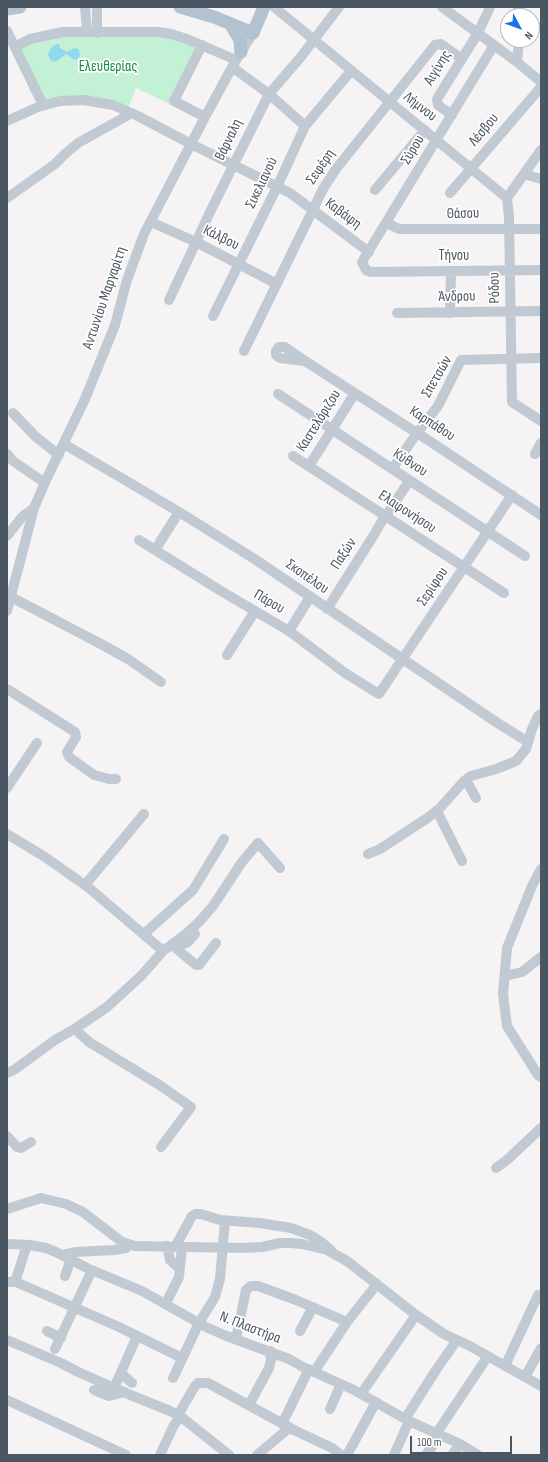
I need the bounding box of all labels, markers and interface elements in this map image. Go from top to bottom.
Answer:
north arrow [500,8,540,48]
text: N [522,29,536,42]
street label: Αιγίνης [420,47,456,89]
park label: Ελευθερίας [79,58,137,76]
street label: Λήμνου [400,88,440,126]
street label: Λέσβου [465,110,503,150]
street label: Βάρναλη [211,116,247,164]
street label: Σύρου [397,132,429,168]
street label: Σεφέρη [303,146,339,188]
street label: Σικελιανού [242,155,282,211]
street label: Καβάφη [321,195,365,233]
street label: Θάσου [446,205,480,223]
street label: Κάλβου [200,222,242,254]
street label: Αντωνίου Μαργαρίτη [79,244,131,352]
street label: Τήνου [439,247,469,265]
street label: Ρόδου [486,272,504,304]
street label: Άνδρου [438,288,476,306]
street label: Σπετσών [418,353,456,401]
street label: Καστελόριζου [293,387,345,455]
street label: Καρπάθου [406,403,458,445]
street label: Κύθνου [389,445,431,481]
street label: Ελαφονήσου [375,487,439,537]
street label: Παξών [327,535,361,573]
street label: Σκοπέλου [282,556,332,598]
street label: Σερίφου [414,564,452,610]
street label: Πάρου [250,586,288,618]
street label: Ν. Πλαστήρα [217,1308,283,1348]
scale bar [412,1428,514,1454]
text: 100 m [417,1435,442,1450]

